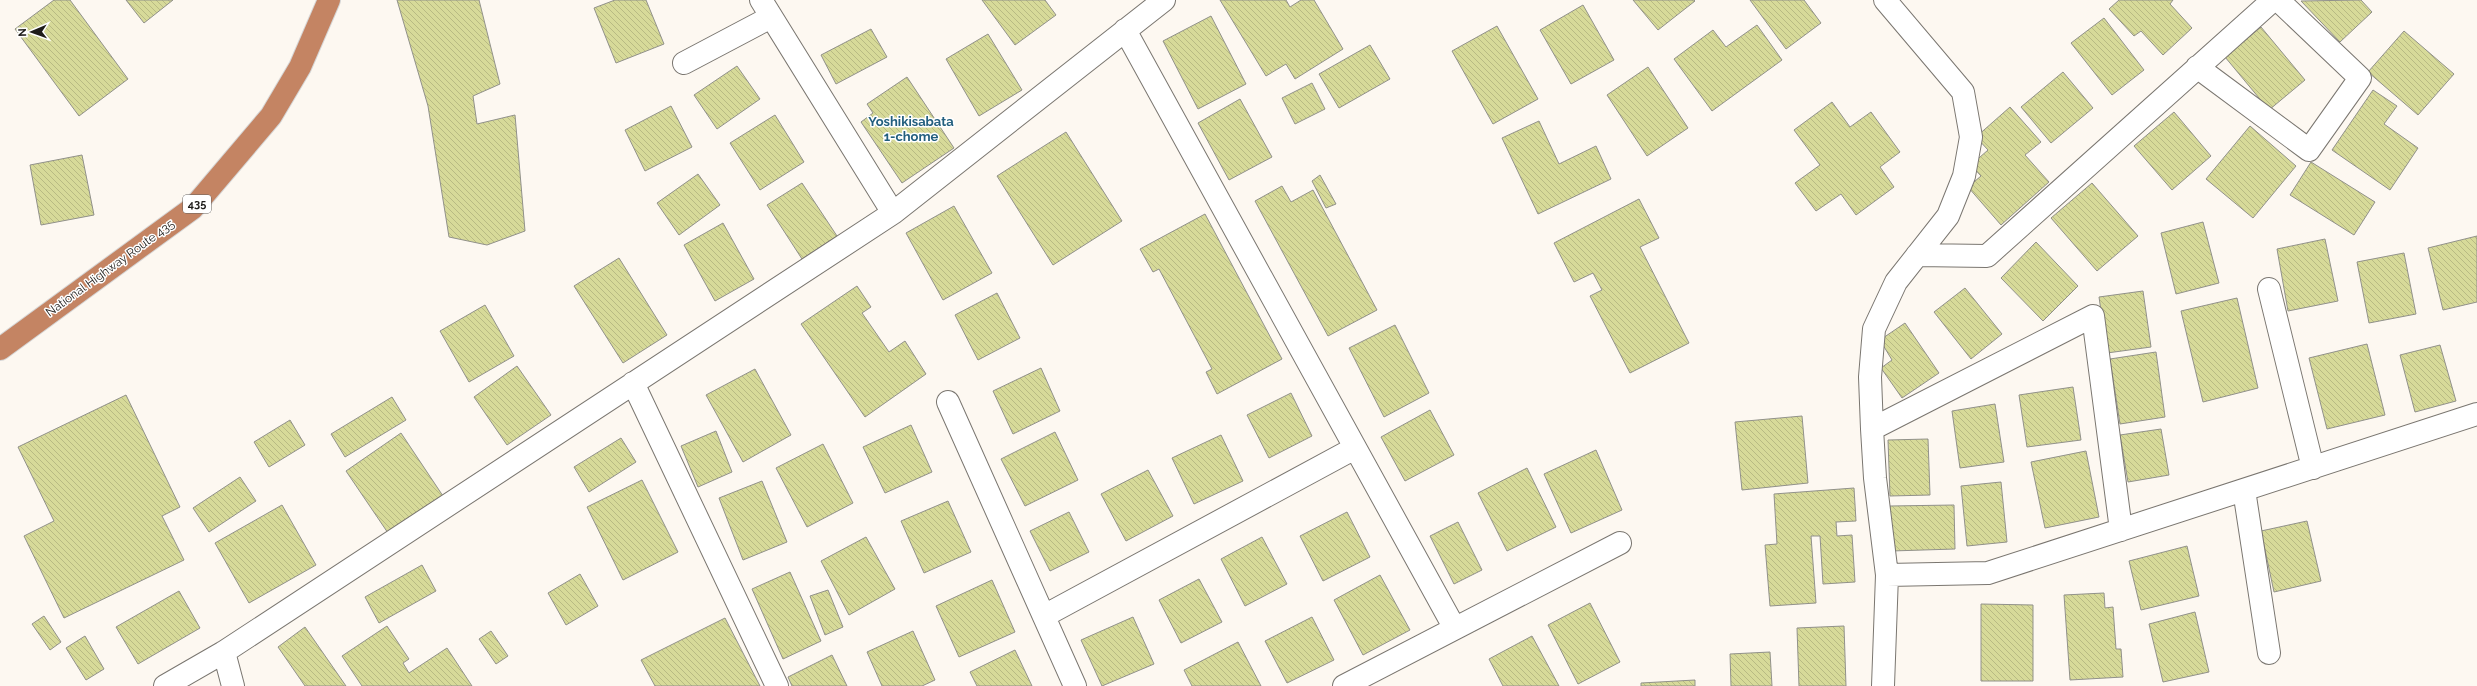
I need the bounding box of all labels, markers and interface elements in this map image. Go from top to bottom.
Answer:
north arrow [12,12,52,52]
text: N [16,28,29,37]
district label: Yoshikisabata 1-chome [868,114,954,144]
road number: 435 [183,195,211,213]
street label: National Highway Route 435 [43,216,177,319]

